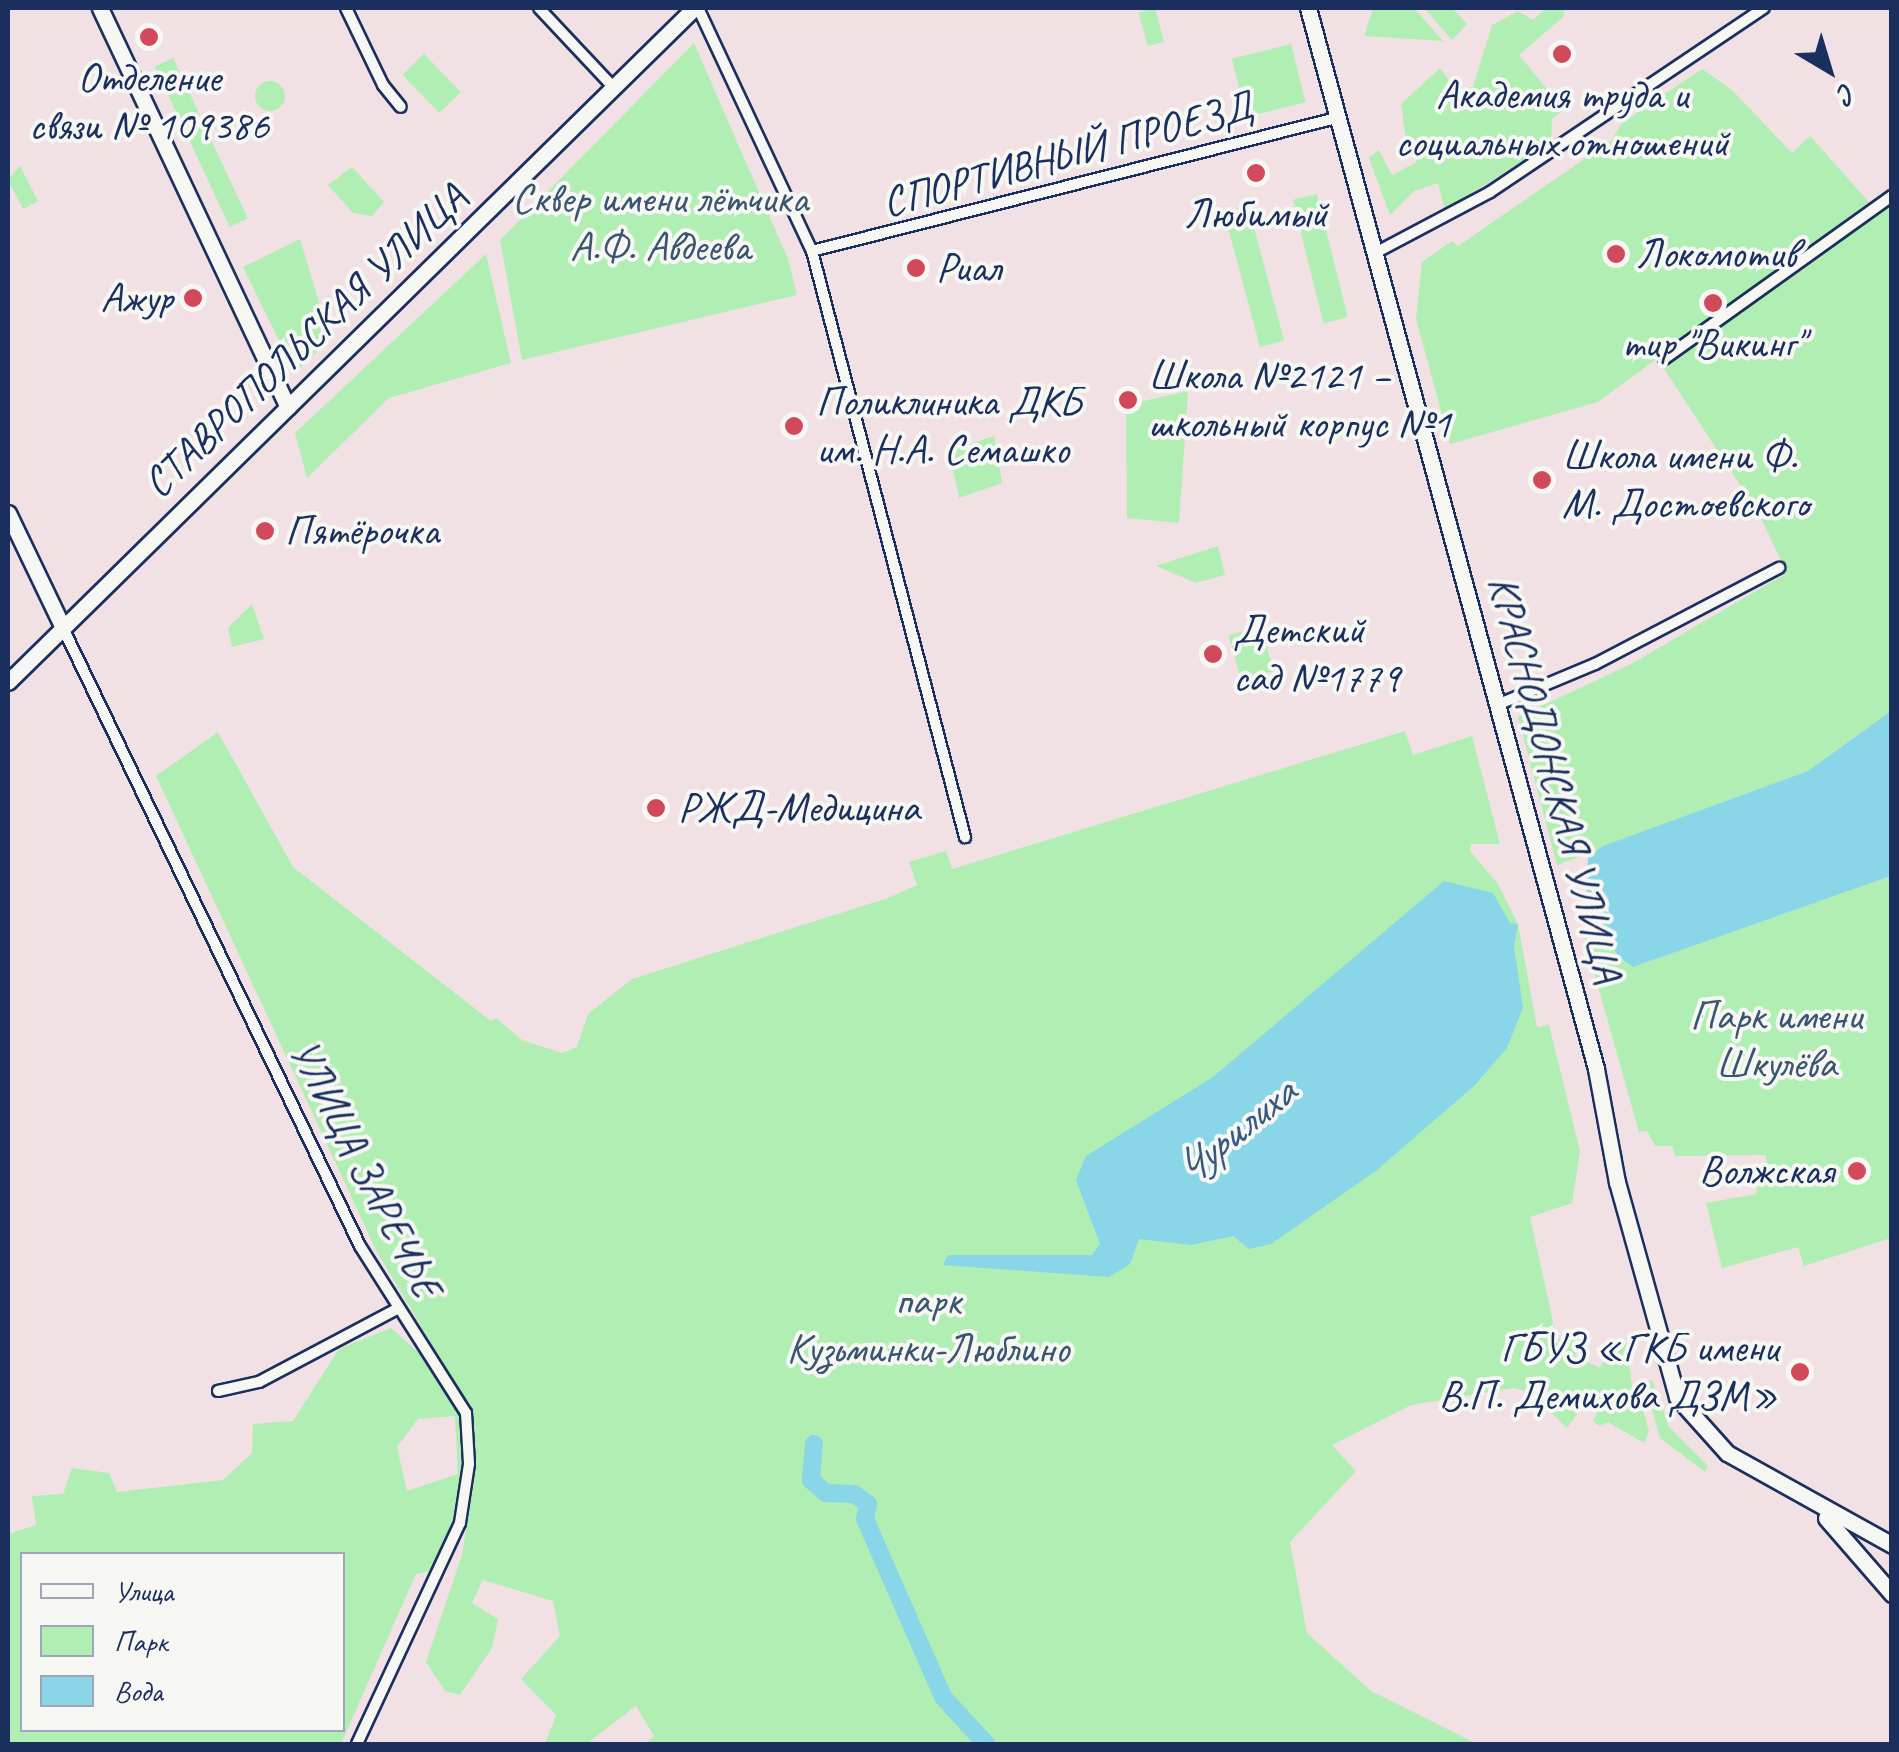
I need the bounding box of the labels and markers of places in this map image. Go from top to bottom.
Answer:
marker: Отделение связи № 109386 [138,26,160,48]
marker: Академия труда и социальных отношений [1551,43,1573,65]
place label: Отделение связи № 109386 [29,53,269,152]
place label: Академия труда и социальных отношений [1398,70,1726,168]
marker: Любимый [1245,162,1267,184]
place label: Любимый [1184,189,1328,239]
place label: Локомотив [1636,229,1796,279]
place label: Риал [936,243,1001,293]
marker: Локомотив [1605,243,1627,265]
marker: Риал [905,257,927,279]
place label: Ажур [100,273,173,323]
marker: Ажур [182,287,204,309]
marker: тир "Викинг" [1702,292,1724,314]
place label: тир "Викинг" [1622,319,1804,369]
place label: Школа №2121 – школьный корпус №1 [1148,351,1451,450]
place label: Поликлиника ДКБ им. Н.А. Семашко [816,377,1081,476]
marker: Школа №2121 – школьный корпус №1 [1117,389,1139,411]
marker: Поликлиника ДКБ им. Н.А. Семашко [781,413,807,439]
place label: Школа имени Ф. М. Достоевского [1562,431,1809,530]
marker: Школа имени Ф. М. Достоевского [1531,469,1553,491]
place label: Пятёрочка [285,506,439,556]
marker: Пятёрочка [254,520,276,542]
place label: Детский сад №1779 [1233,605,1400,704]
marker: Детский сад №1779 [1202,643,1224,665]
place label: РЖД-Медицина [678,783,919,833]
marker: РЖД-Медицина [643,795,669,821]
place label: Волжская [1699,1146,1834,1196]
marker: Волжская [1844,1158,1870,1184]
place label: ГБУЗ «ГКБ имени В.П. Демихова ДЗМ» [1439,1323,1778,1422]
marker: ГБУЗ «ГКБ имени В.П. Демихова ДЗМ» [1787,1359,1813,1385]

